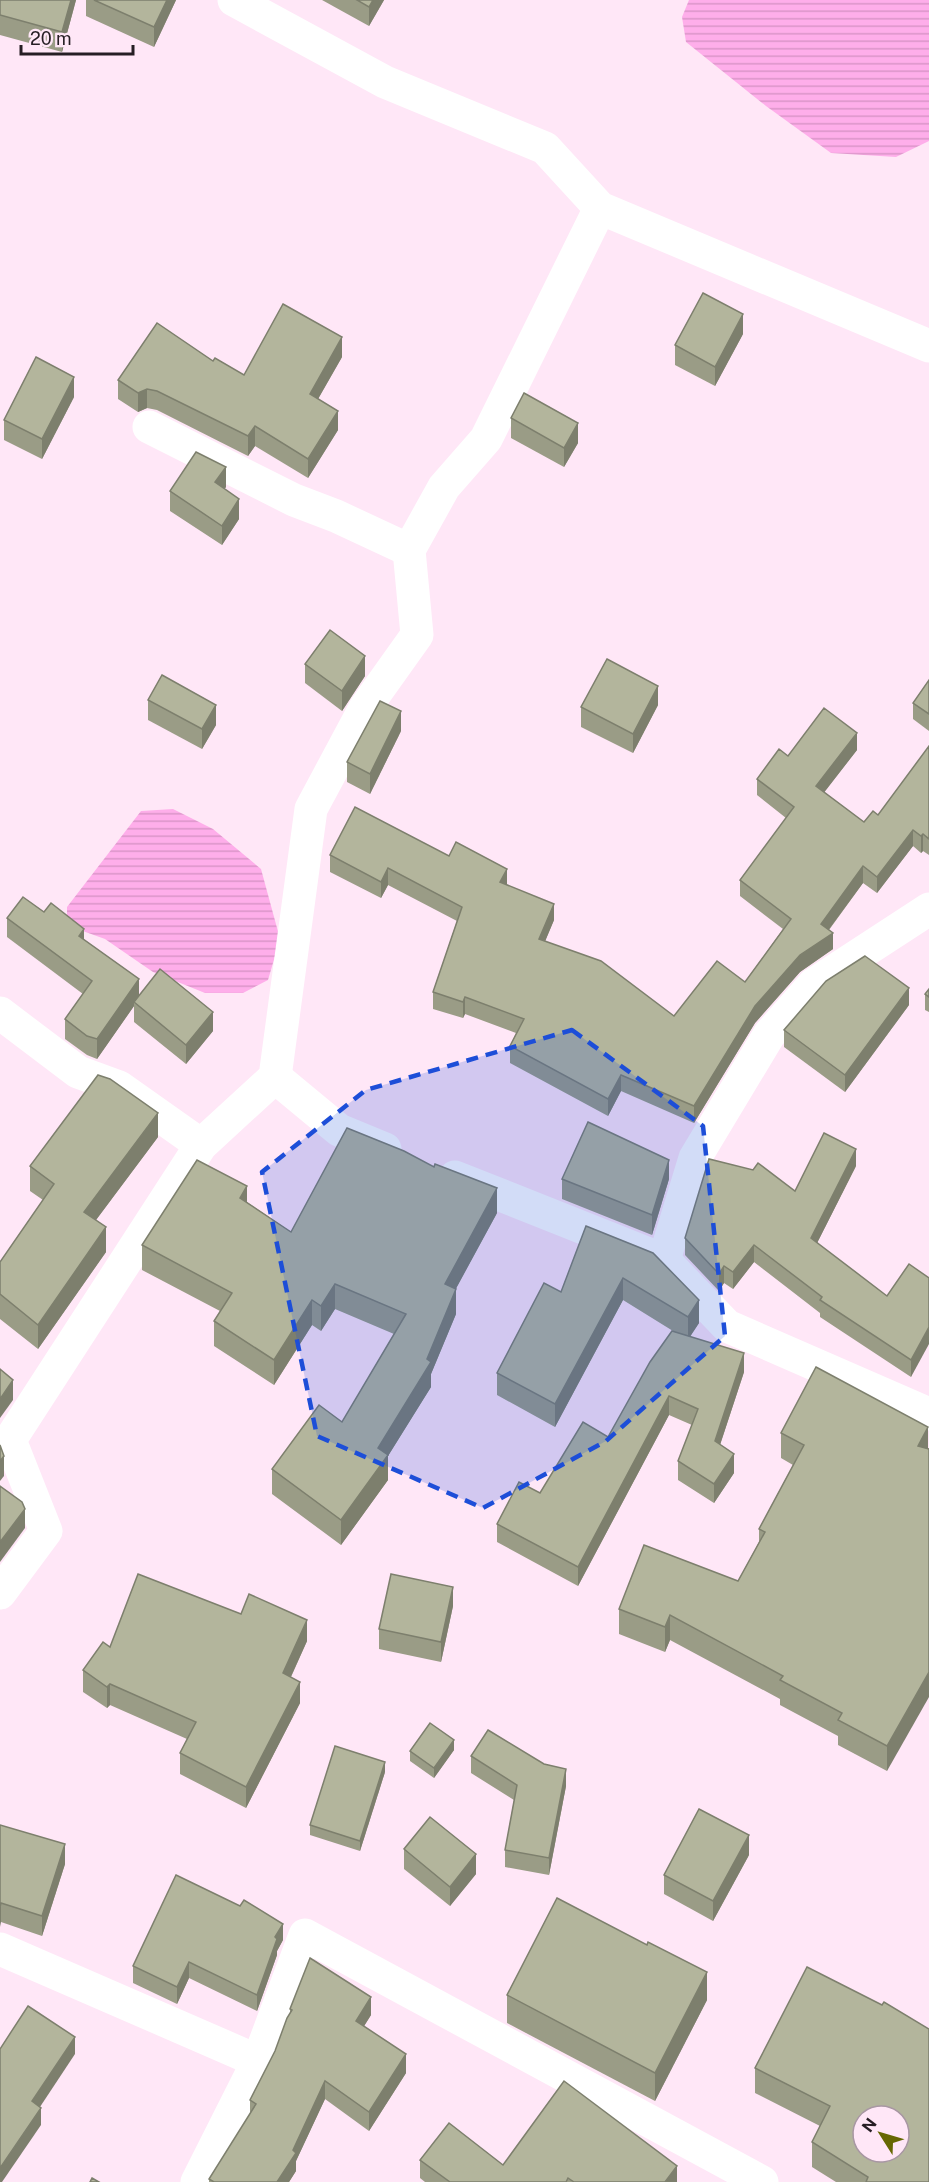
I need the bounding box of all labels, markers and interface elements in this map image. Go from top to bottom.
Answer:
scale bar [21,18,134,56]
text: 20 m [30,28,72,49]
north arrow [851,2104,911,2164]
text: N [858,2115,881,2136]

